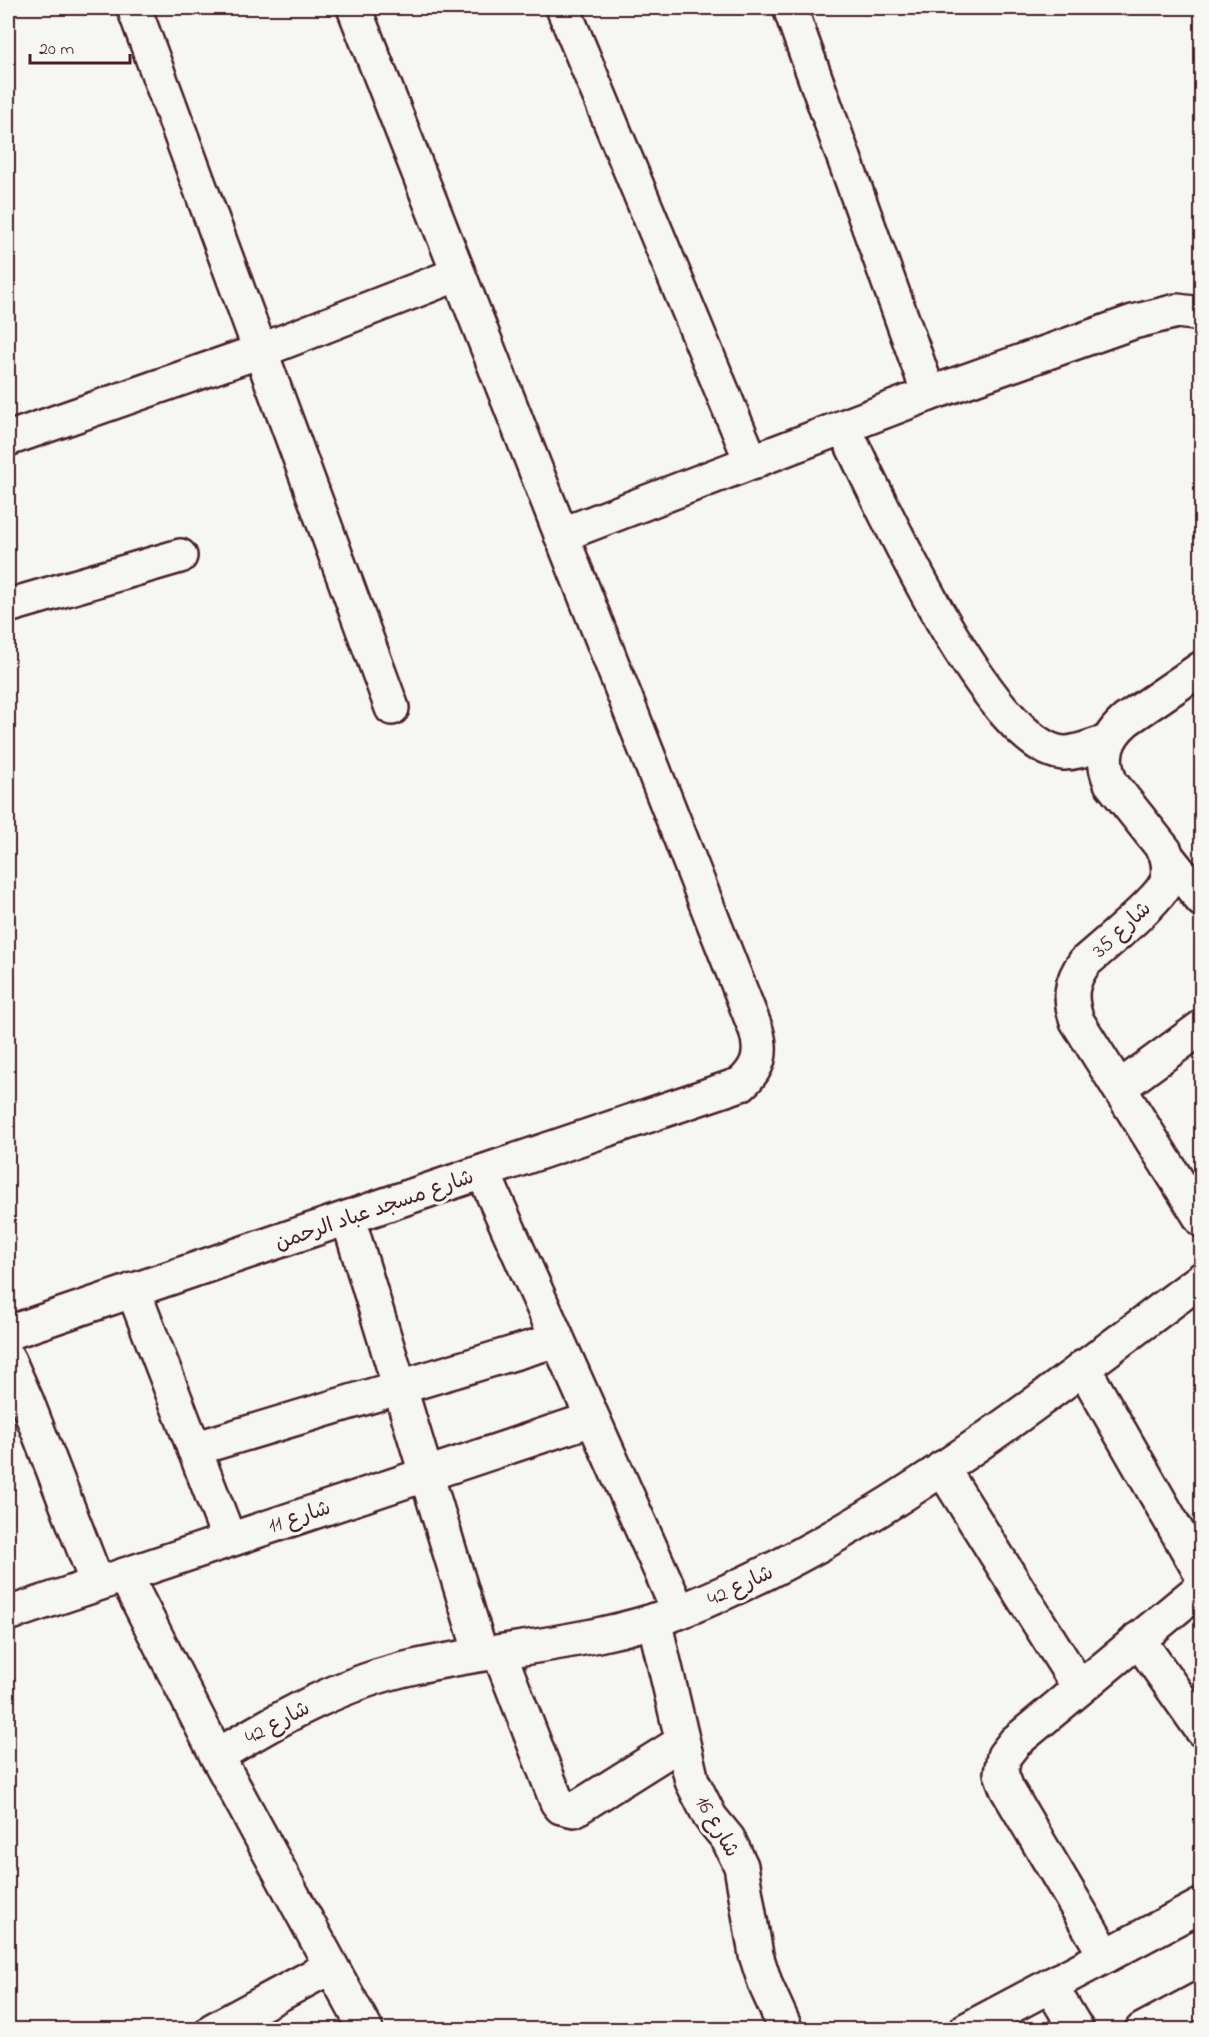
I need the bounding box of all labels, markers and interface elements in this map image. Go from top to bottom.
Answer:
scale bar [30,27,130,65]
text: 20 m [39,37,74,63]
street label: شارع 35 [1086,895,1159,966]
street label: شارع مسجد عباد الرحمن [271,1163,478,1259]
street label: شارع 11 [265,1494,335,1542]
street label: شارع 42 [703,1558,779,1615]
street label: شارع 42 [240,1694,316,1753]
street label: شارع 16 [687,1791,746,1863]

